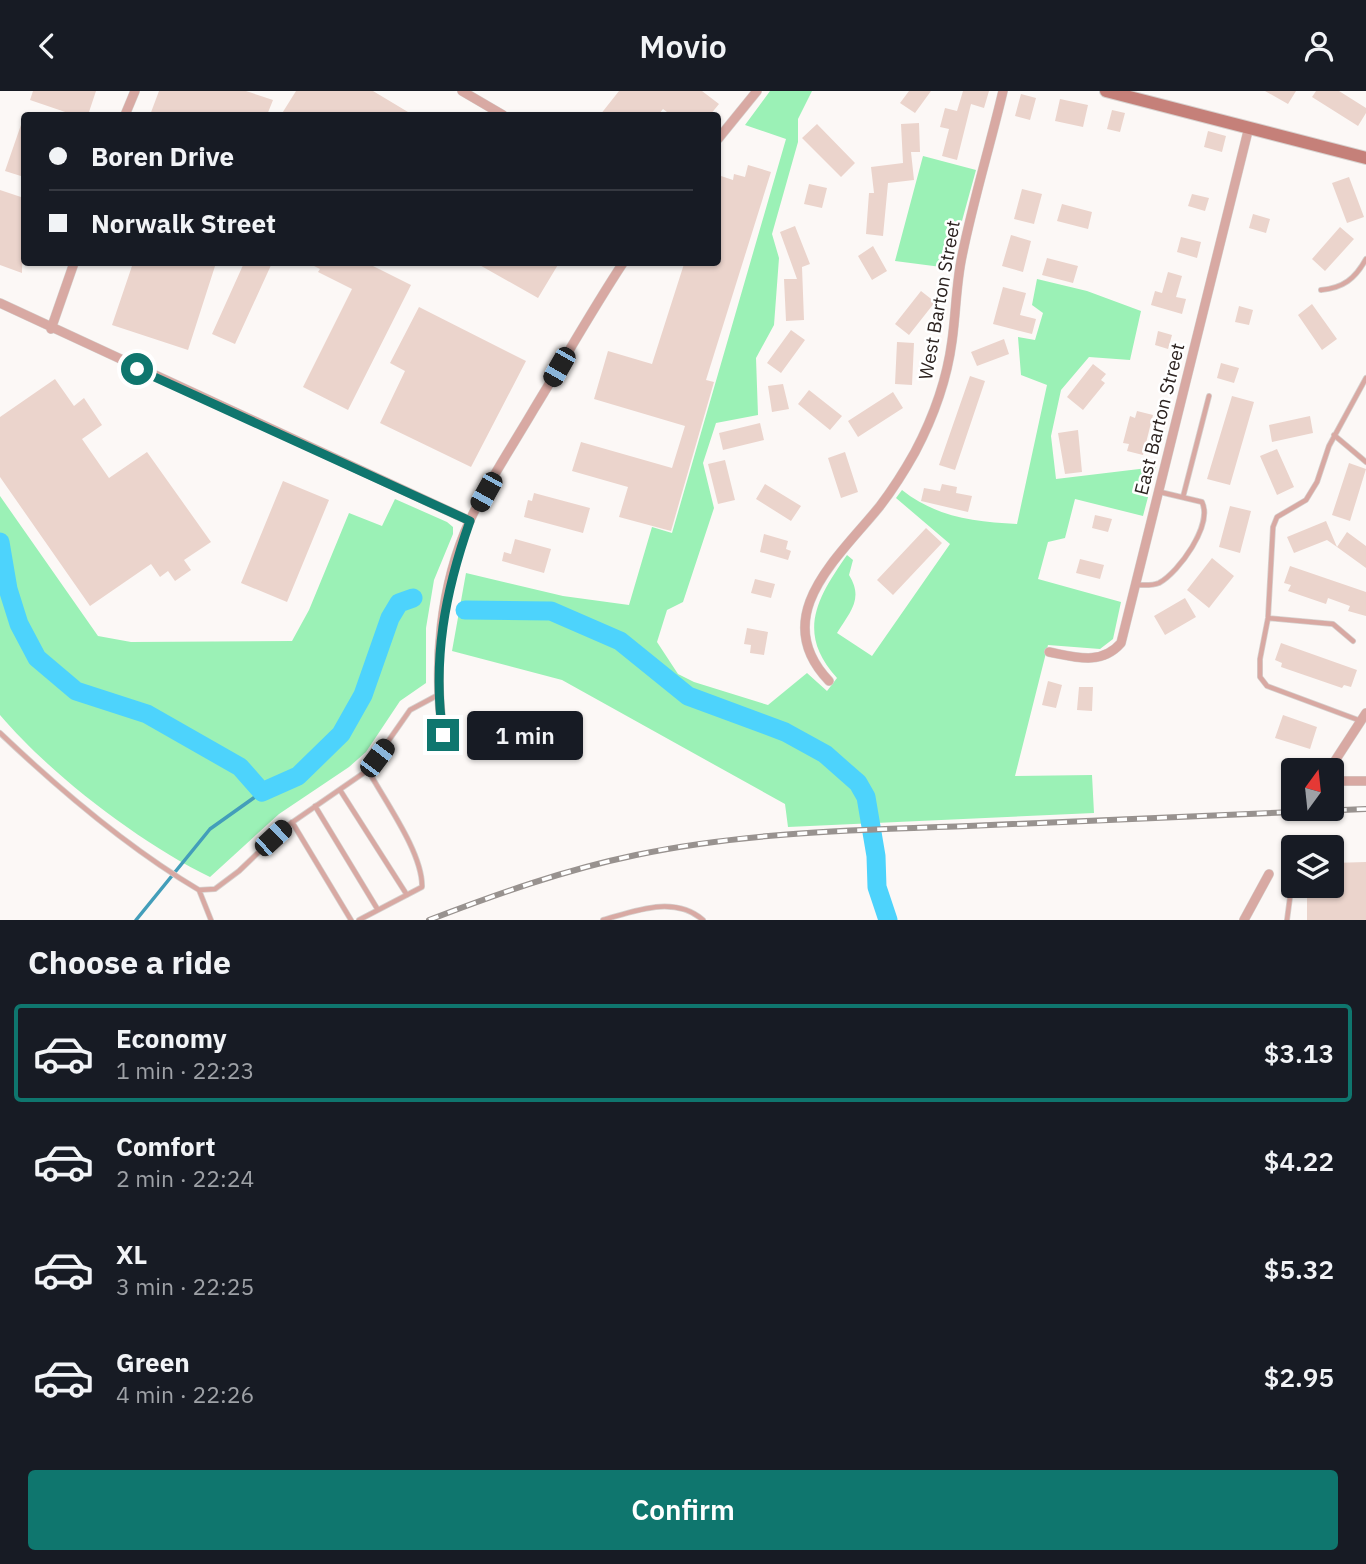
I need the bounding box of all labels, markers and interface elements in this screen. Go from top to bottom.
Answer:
text: Movio [639,25,727,67]
icon: back [28,27,66,65]
icon: person [1300,27,1338,65]
text: Boren Drive [91,139,234,173]
text: Norwalk Street [91,206,276,240]
street label: West Barton Street [913,218,965,382]
street label: East Barton Street [1129,341,1189,497]
car [540,344,579,390]
route start [121,353,153,385]
car [467,469,506,515]
callout: 1 min [467,711,583,759]
route end [427,719,459,751]
text: 1 min [495,720,555,750]
car [356,735,399,781]
north arrow [1281,758,1344,821]
map controls [1281,758,1344,898]
car [251,816,296,860]
button: layers [1281,835,1344,898]
text: Choose a ride [28,941,231,983]
text: Economy [116,1021,227,1055]
icon: car [32,1022,95,1085]
text: $3.13 [1264,1036,1334,1070]
text: 1 min · 22:23 [116,1055,254,1085]
text: Comfort [116,1129,215,1163]
icon: car [32,1130,95,1193]
text: $4.22 [1264,1144,1334,1178]
text: 2 min · 22:24 [116,1163,254,1193]
text: XL [116,1237,147,1271]
icon: car [32,1238,95,1301]
text: $5.32 [1264,1252,1334,1286]
text: 3 min · 22:25 [116,1271,254,1301]
text: Green [116,1345,190,1379]
icon: car [32,1346,95,1409]
text: $2.95 [1264,1360,1334,1394]
text: 4 min · 22:26 [116,1379,254,1409]
button: Confirm [28,1470,1338,1550]

